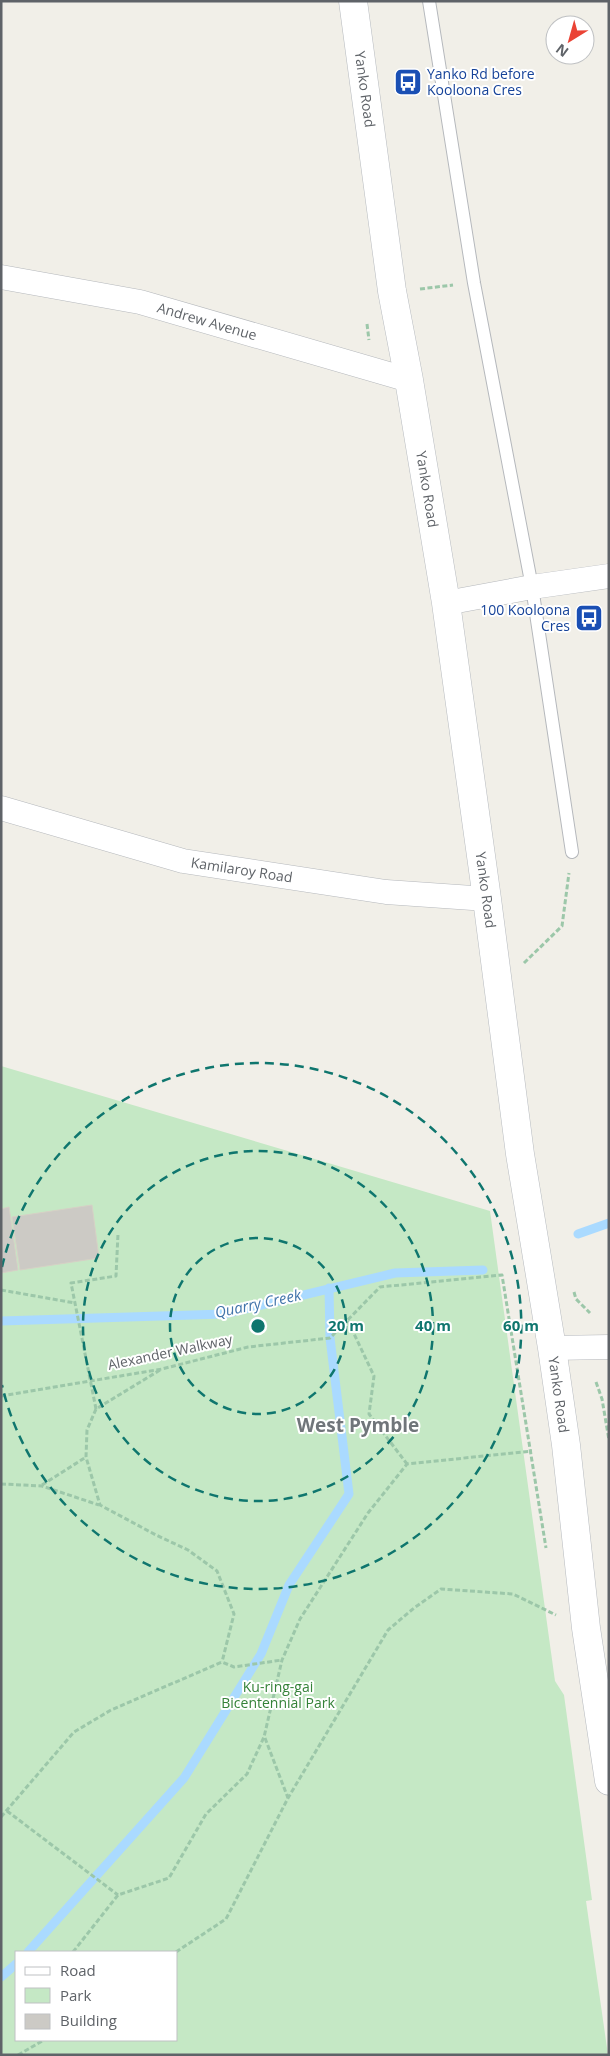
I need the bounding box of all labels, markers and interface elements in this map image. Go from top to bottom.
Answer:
north arrow [545,15,595,65]
text: N [552,40,572,62]
street label: Yanko Road [351,50,380,129]
place label: Yanko Rd before Kooloona Cres [427,64,535,99]
bus stop icon: Yanko Rd before Kooloona Cres [393,67,423,97]
street label: Andrew Avenue [155,297,259,344]
street label: Yanko Road [412,450,443,529]
place label: 100 Kooloona Cres [480,600,570,635]
bus stop icon: 100 Kooloona Cres [574,603,604,633]
street label: Yanko Road [472,850,501,929]
street label: Kamilaroy Road [190,852,294,887]
water label: Quarry Creek [213,1284,303,1322]
text: 20 m [328,1315,364,1335]
text: 40 m [415,1315,451,1335]
text: 60 m [503,1315,539,1335]
centre of rings [249,1317,267,1335]
street label: Alexander Walkway [106,1329,235,1374]
street label: Yanko Road [544,1355,574,1434]
district label: West Pymble [297,1412,419,1438]
park label: Ku-ring-gai Bicentennial Park [221,1677,335,1712]
legend [15,1951,178,2041]
text: Road [60,1960,96,1980]
text: Park [60,1985,91,2005]
text: Building [60,2010,117,2030]

